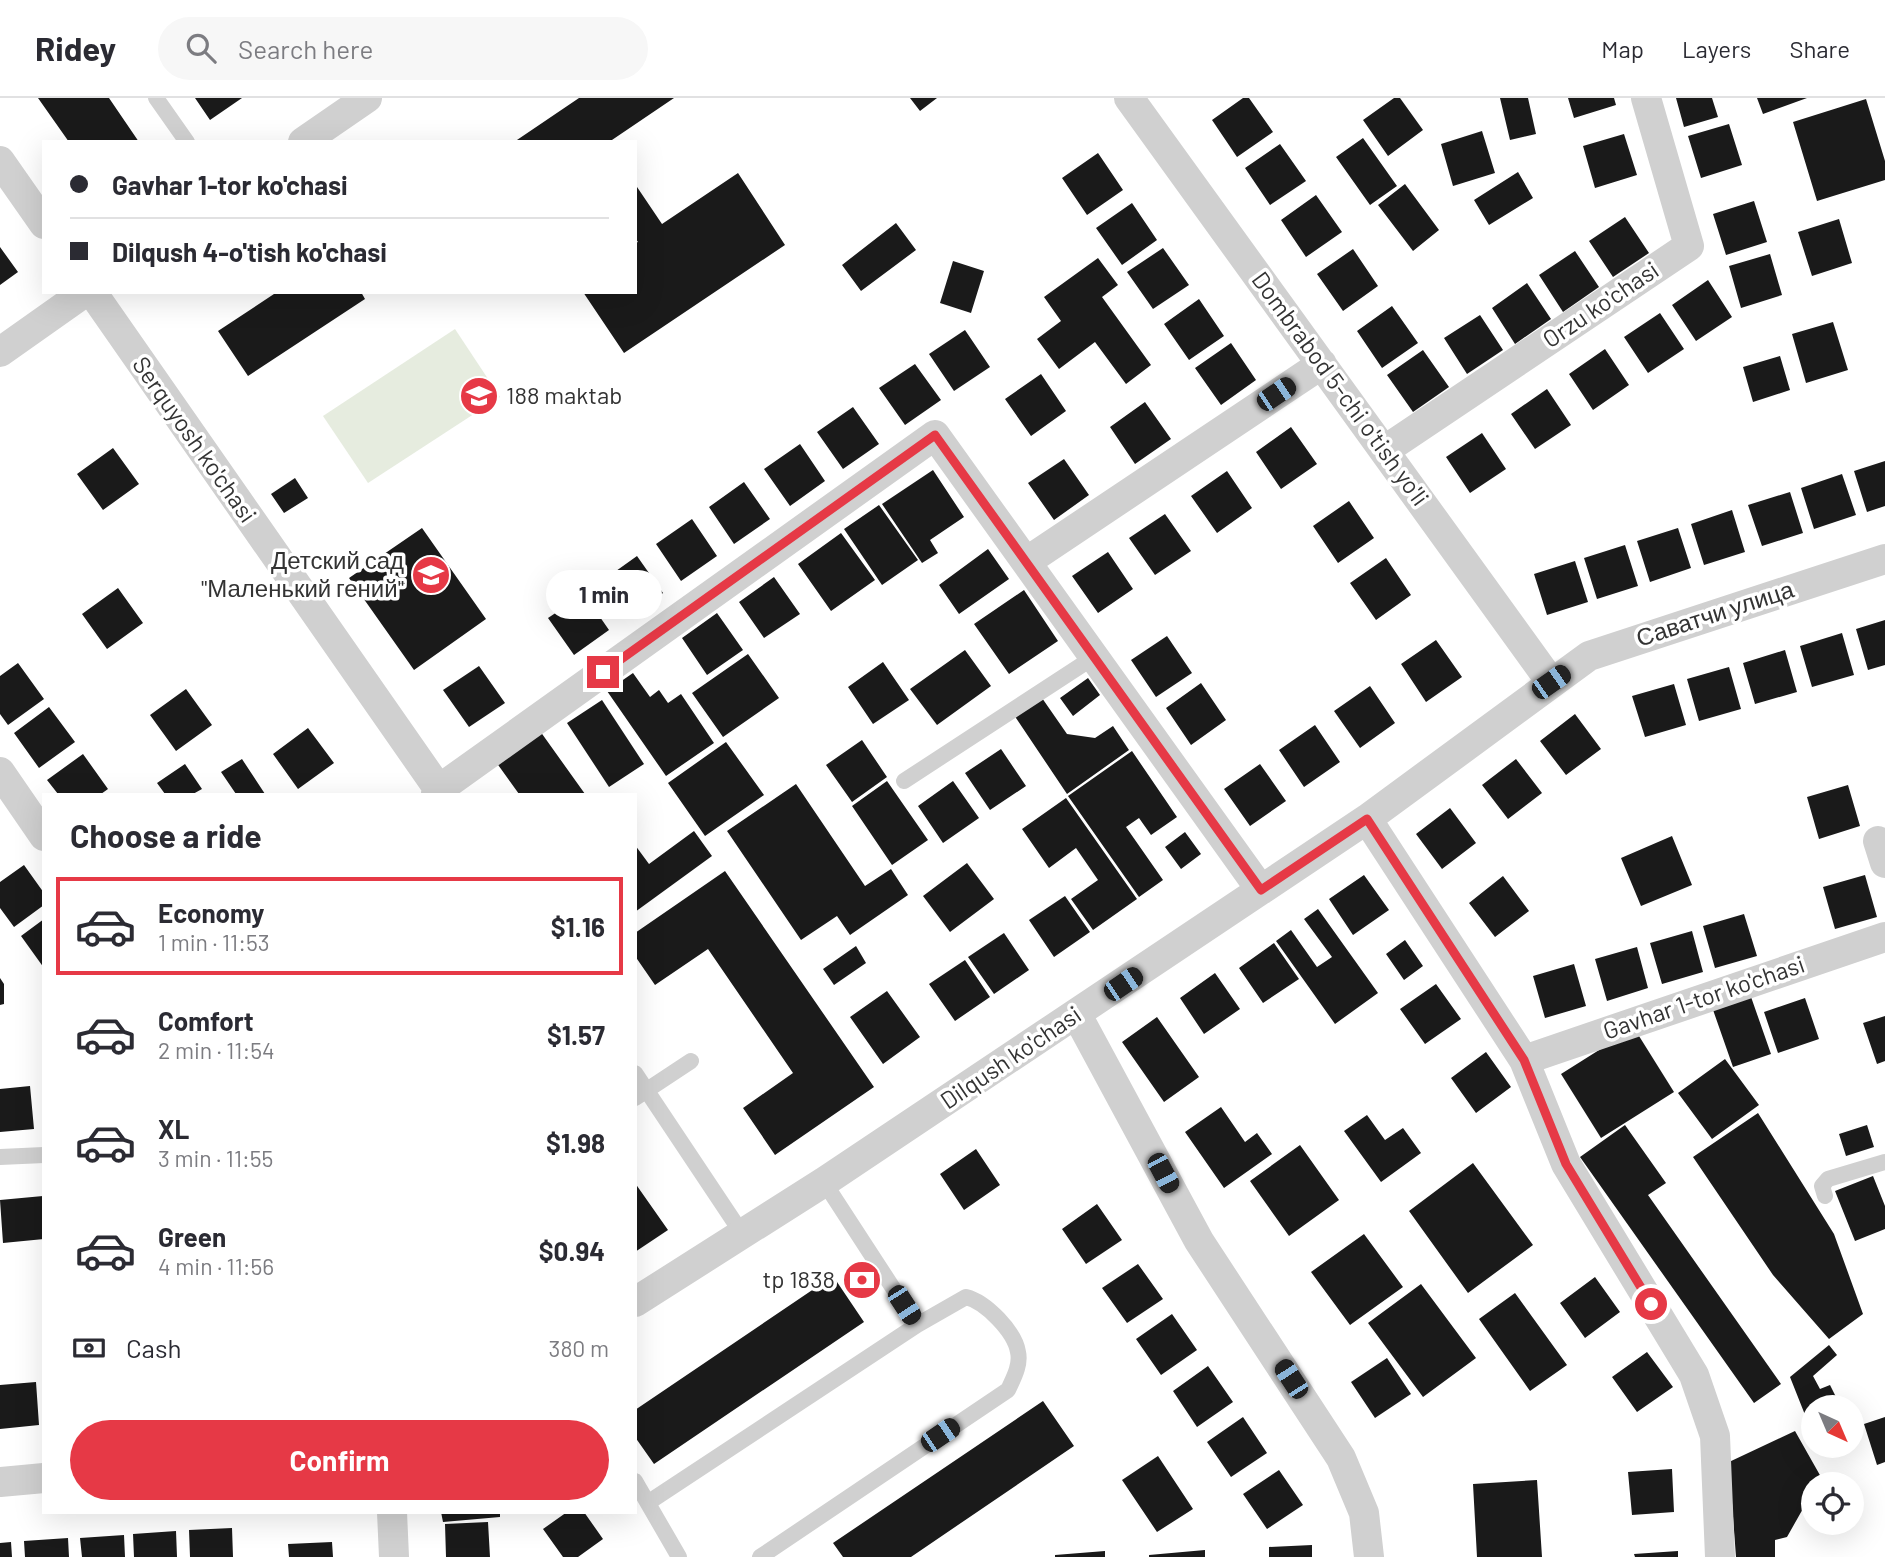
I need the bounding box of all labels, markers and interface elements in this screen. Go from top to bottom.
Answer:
search box [158,17,648,80]
text: Ridey [35,28,116,68]
icon: search [182,29,220,67]
text: Search here [238,33,373,64]
text: Map [1601,34,1644,63]
text: Layers [1682,34,1751,63]
text: Share [1789,34,1850,63]
text: Gavhar 1-tor ko'chasi [112,169,348,200]
text: Dilqush 4-o'tish ko'chasi [112,236,387,267]
street label: Orzu ko'chasi [1537,254,1664,353]
street label: Dombrabod 5-chi o'tish yo'li [1247,265,1436,511]
street label: Serquyosh ko'chasi [127,351,263,528]
car [1253,374,1300,414]
school or university icon: 188 maktab [458,375,500,417]
place label: 188 maktab [506,380,622,409]
place label: Детский сад "Маленький гений" [201,545,404,602]
school or university icon: Детский сад "Маленький гений" [410,554,452,596]
callout: 1 min [545,570,661,620]
street label: Саватчи улица [1632,573,1798,652]
text: 1 min [579,580,629,608]
route end [587,656,619,688]
car [1528,661,1575,703]
text: Choose a ride [70,816,262,854]
icon: car [74,895,137,958]
text: Economy [158,897,264,928]
text: $1.16 [551,911,605,942]
text: 1 min · 11:53 [158,928,270,956]
street label: Gavhar 1-tor ko'chasi [1599,948,1808,1045]
car [1100,964,1147,1004]
street label: Dilqush ko'chasi [934,999,1086,1115]
icon: car [74,1003,137,1066]
text: Comfort [158,1005,254,1036]
text: $1.57 [547,1019,605,1050]
text: 2 min · 11:54 [158,1036,275,1064]
icon: car [74,1111,137,1174]
text: XL [158,1113,189,1144]
text: $1.98 [546,1127,605,1158]
text: 3 min · 11:55 [158,1144,273,1172]
car [1144,1150,1183,1196]
icon: car [74,1219,137,1282]
text: Green [158,1221,226,1252]
text: $0.94 [539,1235,605,1266]
text: 4 min · 11:56 [158,1252,274,1280]
bank icon: tp 1838 [841,1259,883,1301]
place label: tp 1838 [762,1264,835,1293]
car [884,1282,925,1328]
route start [1635,1288,1667,1320]
icon: cash [70,1329,108,1367]
text: Cash [126,1332,181,1363]
text: 380 m [549,1334,609,1362]
car [1271,1356,1312,1402]
north arrow [1801,1395,1864,1458]
map controls [1801,1395,1864,1535]
car [917,1415,964,1455]
button: Confirm [70,1420,609,1500]
button: locate [1801,1472,1864,1535]

